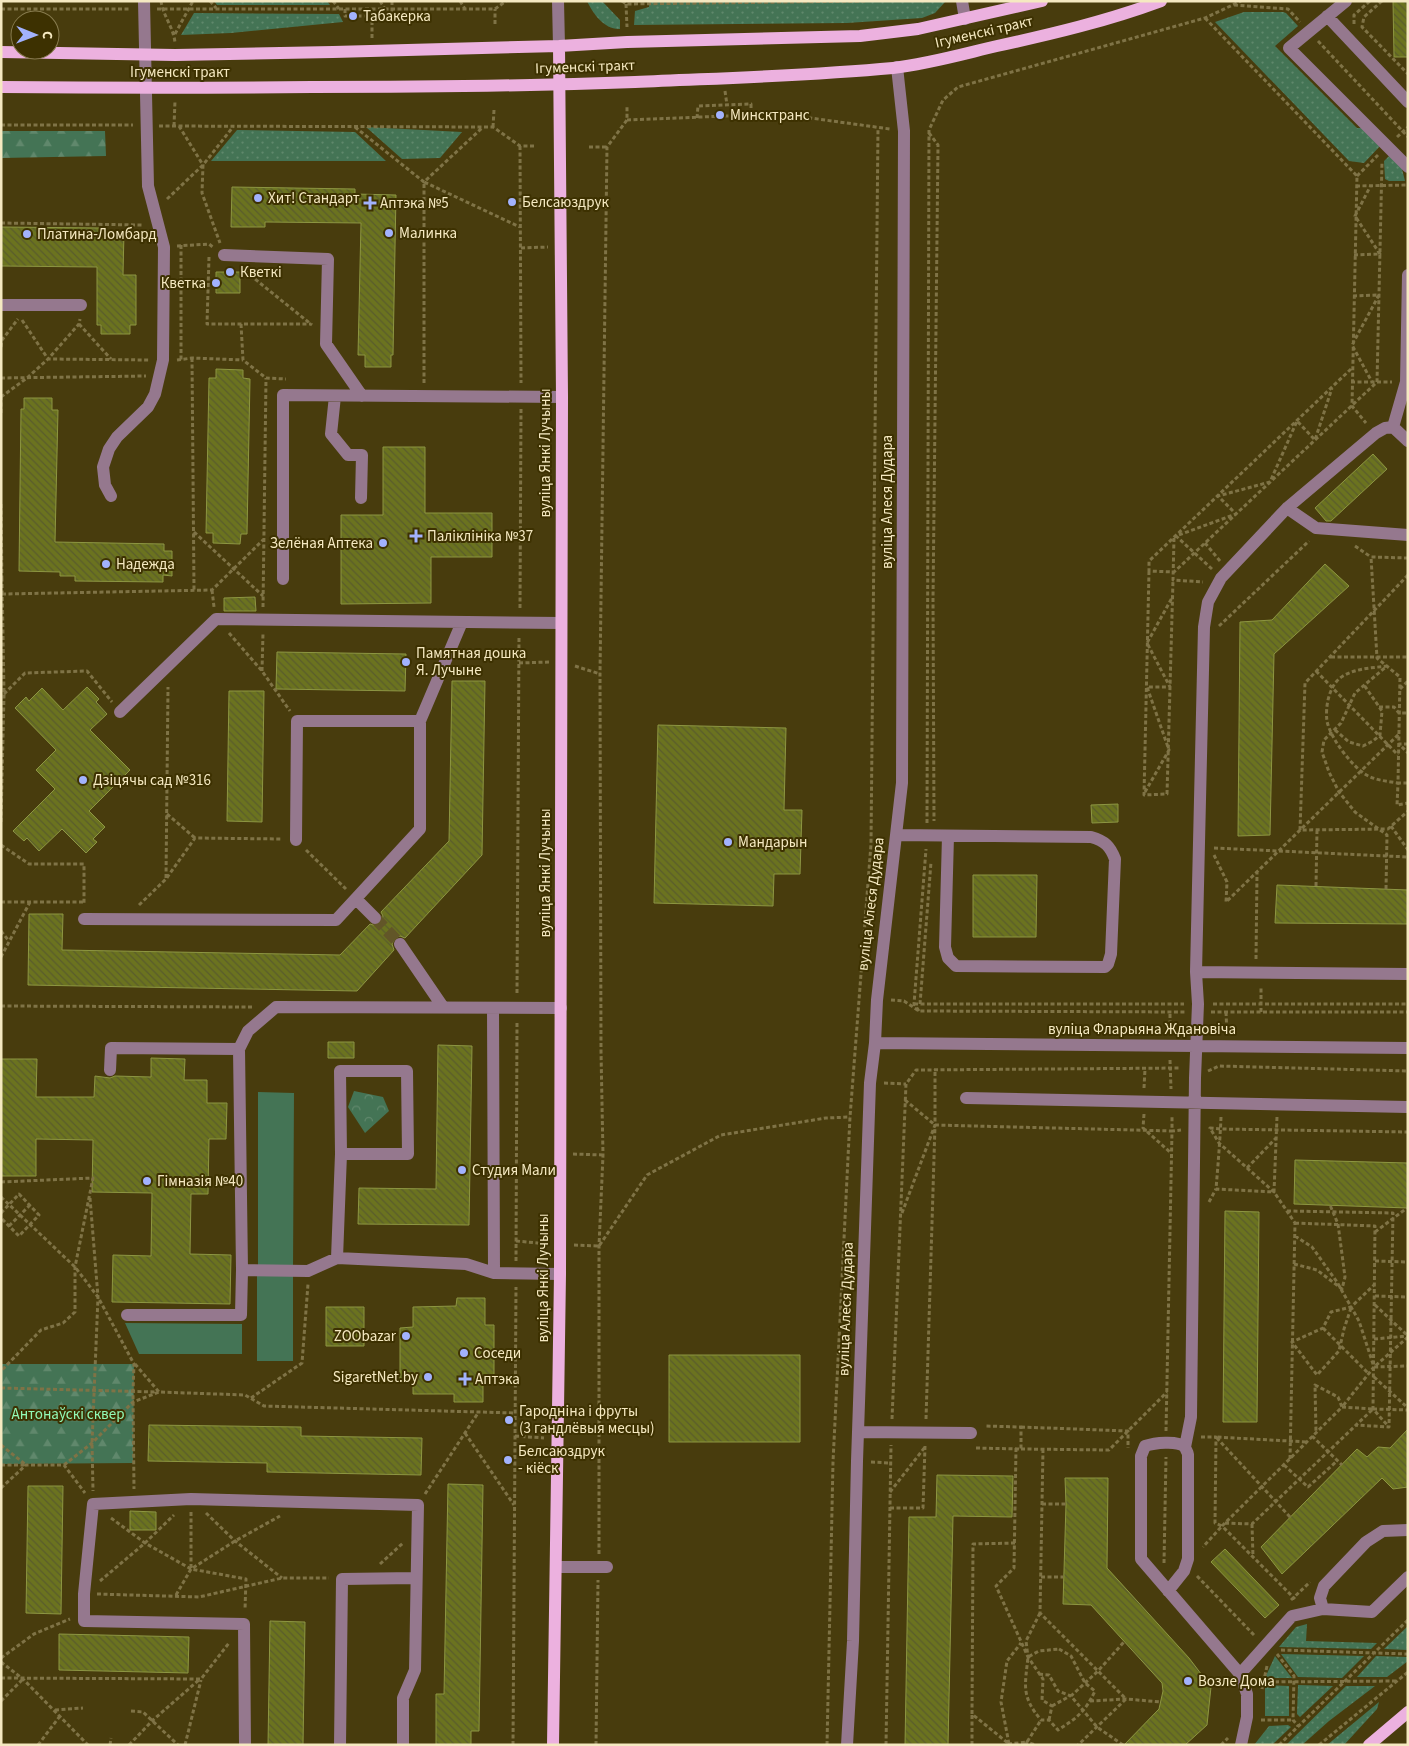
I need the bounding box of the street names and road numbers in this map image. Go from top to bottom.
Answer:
street label: Ігуменскі тракт [933,11,1035,53]
street label: Ігуменскі тракт [535,55,635,79]
street label: Ігуменскі тракт [130,62,230,83]
street label: вуліца Янкі Лучыны [535,388,556,518]
street label: вуліца Алеся Дудара [877,435,898,569]
street label: вуліца Янкі Лучыны [535,808,556,938]
street label: вуліца Алеся Дудара [852,836,890,972]
street label: вуліца Фларыяна Ждановіча [1048,1019,1236,1040]
street label: вуліца Янкі Лучыны [533,1213,554,1343]
street label: вуліца Алеся Дудара [833,1242,859,1376]

